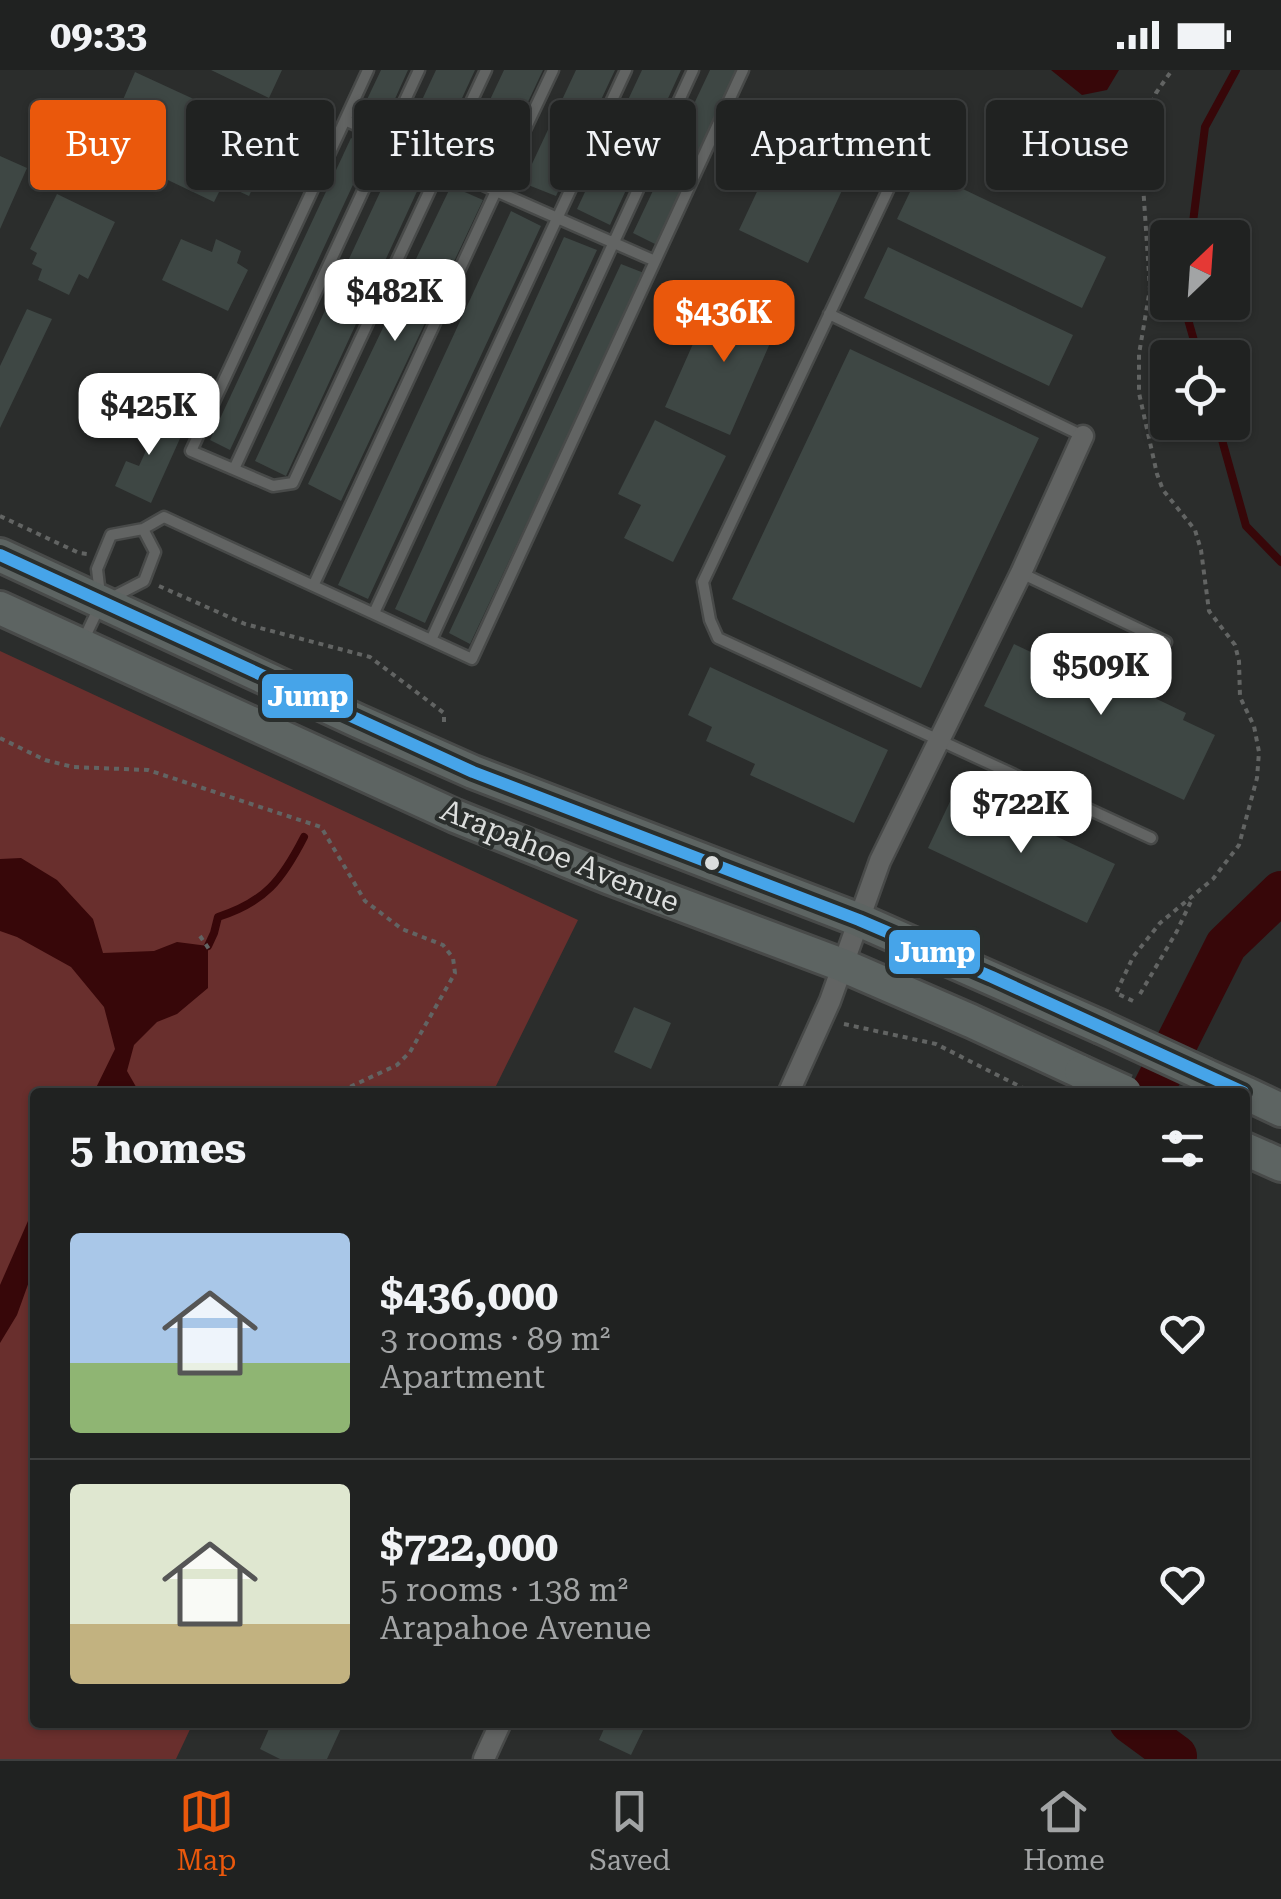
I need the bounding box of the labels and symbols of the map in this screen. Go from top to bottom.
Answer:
north arrow [1150,220,1250,320]
pin: $482K [325,259,465,344]
pin: $436K [654,280,794,365]
pin: $425K [79,373,219,458]
pin: $509K [1031,633,1171,718]
line badge: Jump [260,672,355,720]
text: Jump [268,680,348,713]
pin: $722K [951,771,1091,856]
street label: Arapahoe Avenue [436,792,685,919]
unlabelled marker [702,853,722,873]
line badge: Jump [887,928,982,976]
text: Jump [895,936,975,969]

